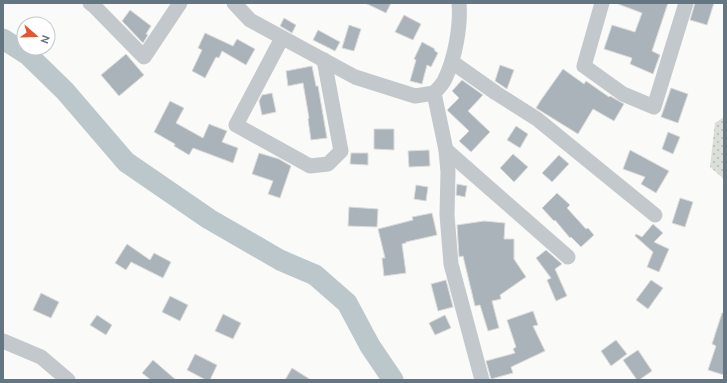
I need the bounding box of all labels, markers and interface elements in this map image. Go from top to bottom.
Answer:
north arrow [16,16,56,56]
text: N [38,34,52,45]

